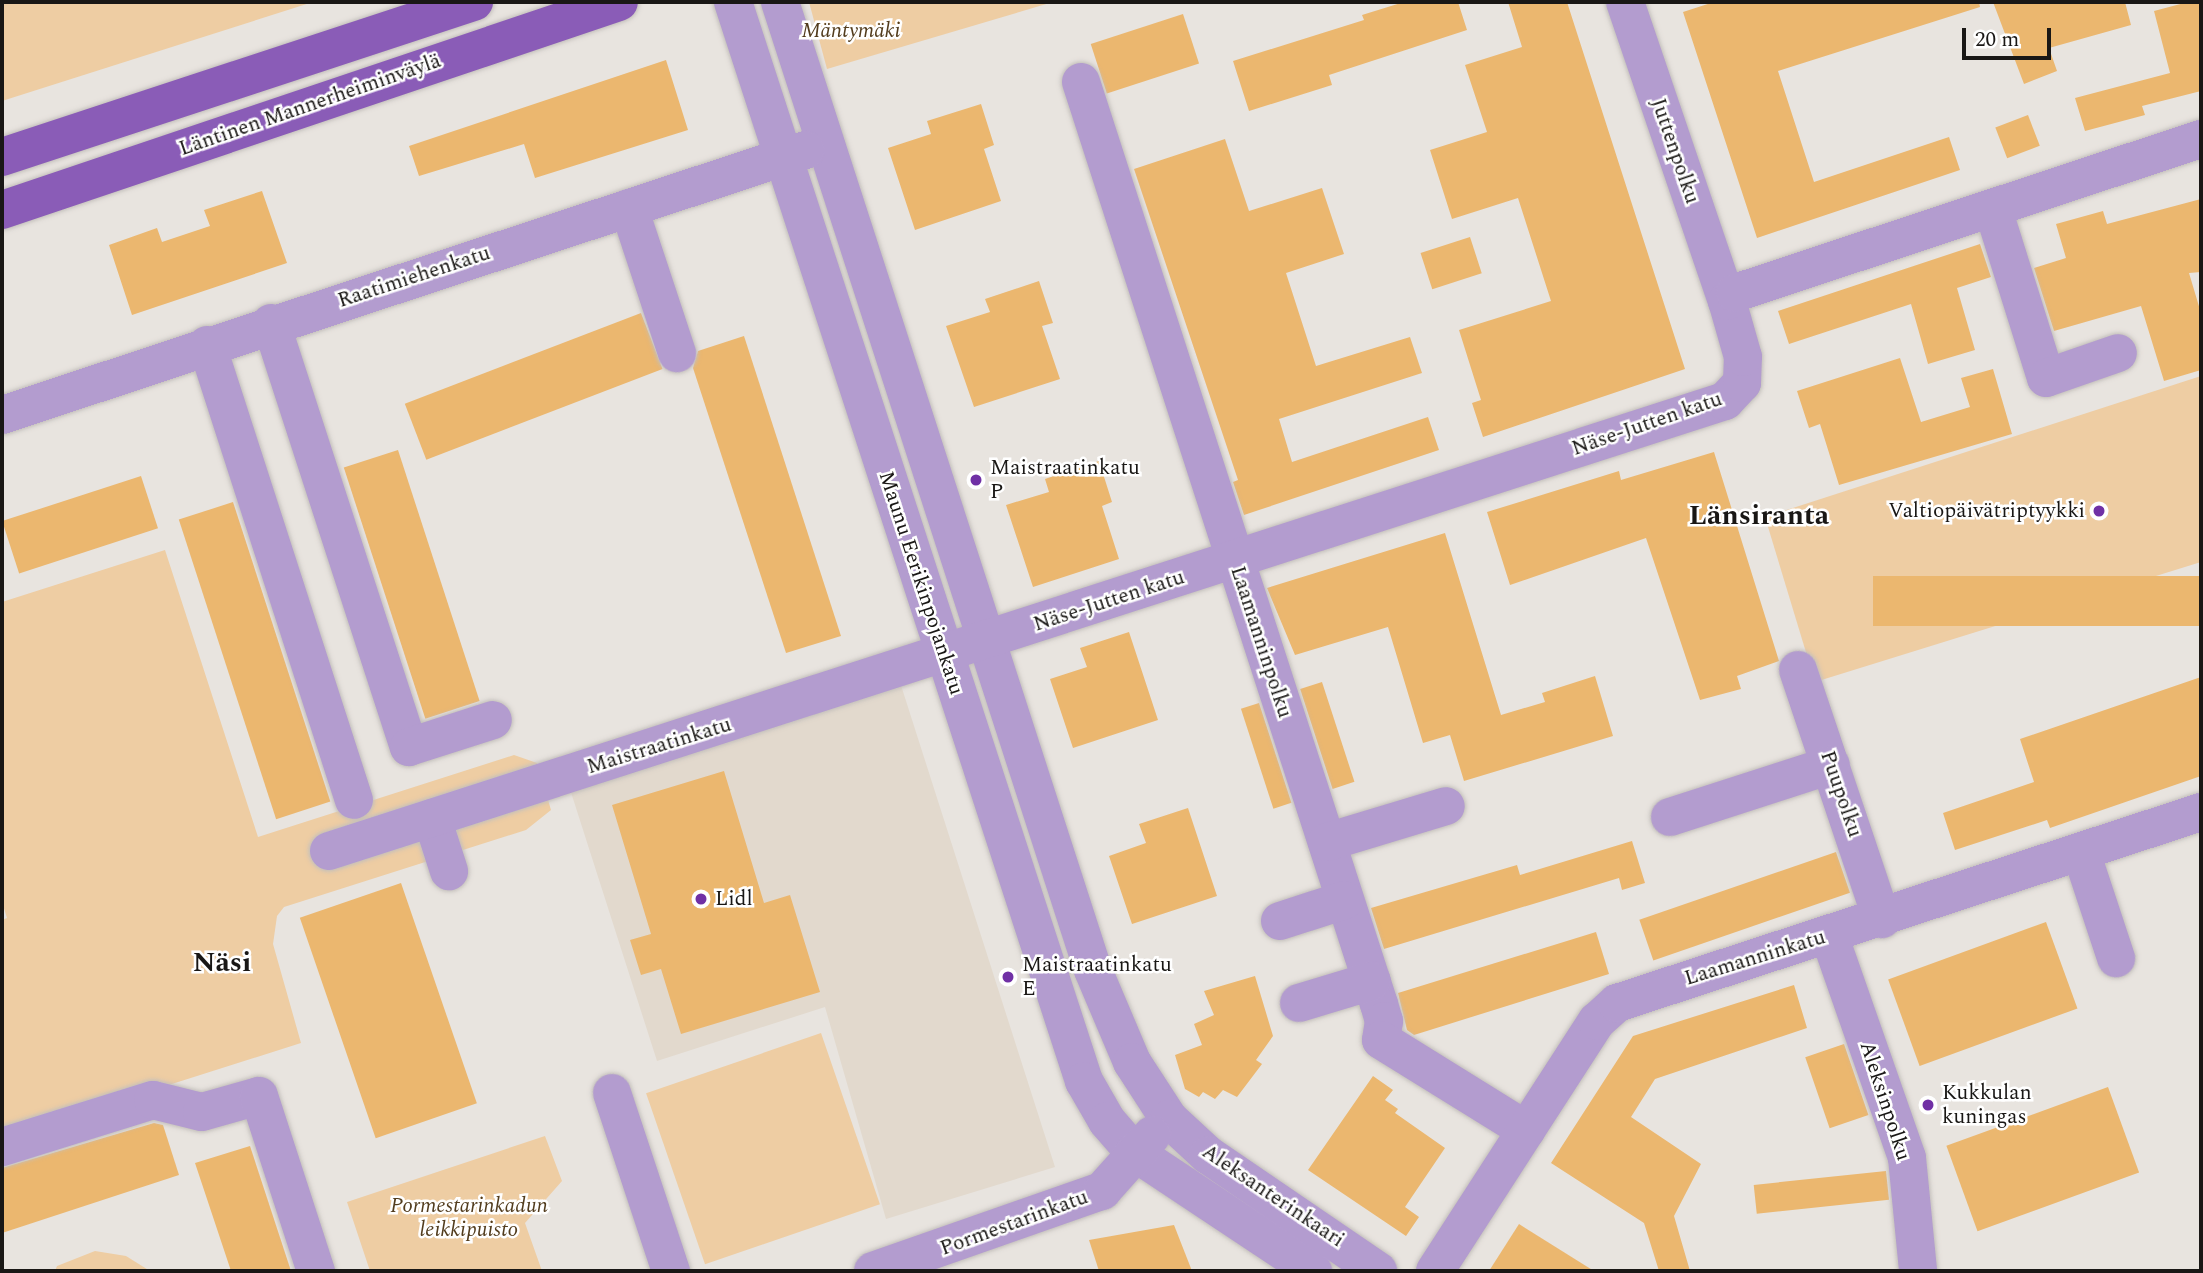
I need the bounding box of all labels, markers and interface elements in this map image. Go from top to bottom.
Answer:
scale bar [1965,14,2054,58]
park label: Mäntymäki [801,18,901,44]
text: 20 m [1975,24,2019,56]
street label: Läntinen Mannerheiminväylä [176,48,444,162]
street label: Juttenpolku [1645,95,1705,207]
street label: Raatimiehenkatu [335,240,493,314]
street label: Näse-Jutten katu [1569,386,1725,462]
place label: Maistraatinkatu P [990,455,1140,505]
street label: Maunu Eerikinpojankatu [873,468,969,698]
marker: Maistraatinkatu P [968,472,984,488]
place label: Valtiopäivätriptyykki [1888,498,2085,524]
district label: Länsiranta [1689,499,1829,533]
marker: Valtiopäivätriptyykki [2091,503,2107,519]
street label: Laamanninpolku [1225,563,1297,721]
street label: Näse-Jutten katu [1030,565,1188,637]
street label: Maistraatinkatu [584,712,734,780]
street label: Puupolku [1814,747,1868,841]
place label: Lidl [715,886,753,912]
marker: Lidl [693,891,709,907]
street label: Laamanninkatu [1681,925,1829,991]
district label: Näsi [193,946,251,980]
place label: Maistraatinkatu E [1022,952,1172,1002]
marker: Maistraatinkatu E [1000,969,1016,985]
street label: Aleksinpolku [1854,1038,1916,1164]
place label: Kukkulan kuningas [1942,1080,2032,1130]
marker: Kukkulan kuningas [1920,1097,1936,1113]
street label: Aleksanterinkaari [1197,1139,1349,1253]
street label: Pormestarinkatu [937,1185,1091,1261]
park label: Pormestarinkadun leikkipuisto [390,1193,548,1243]

